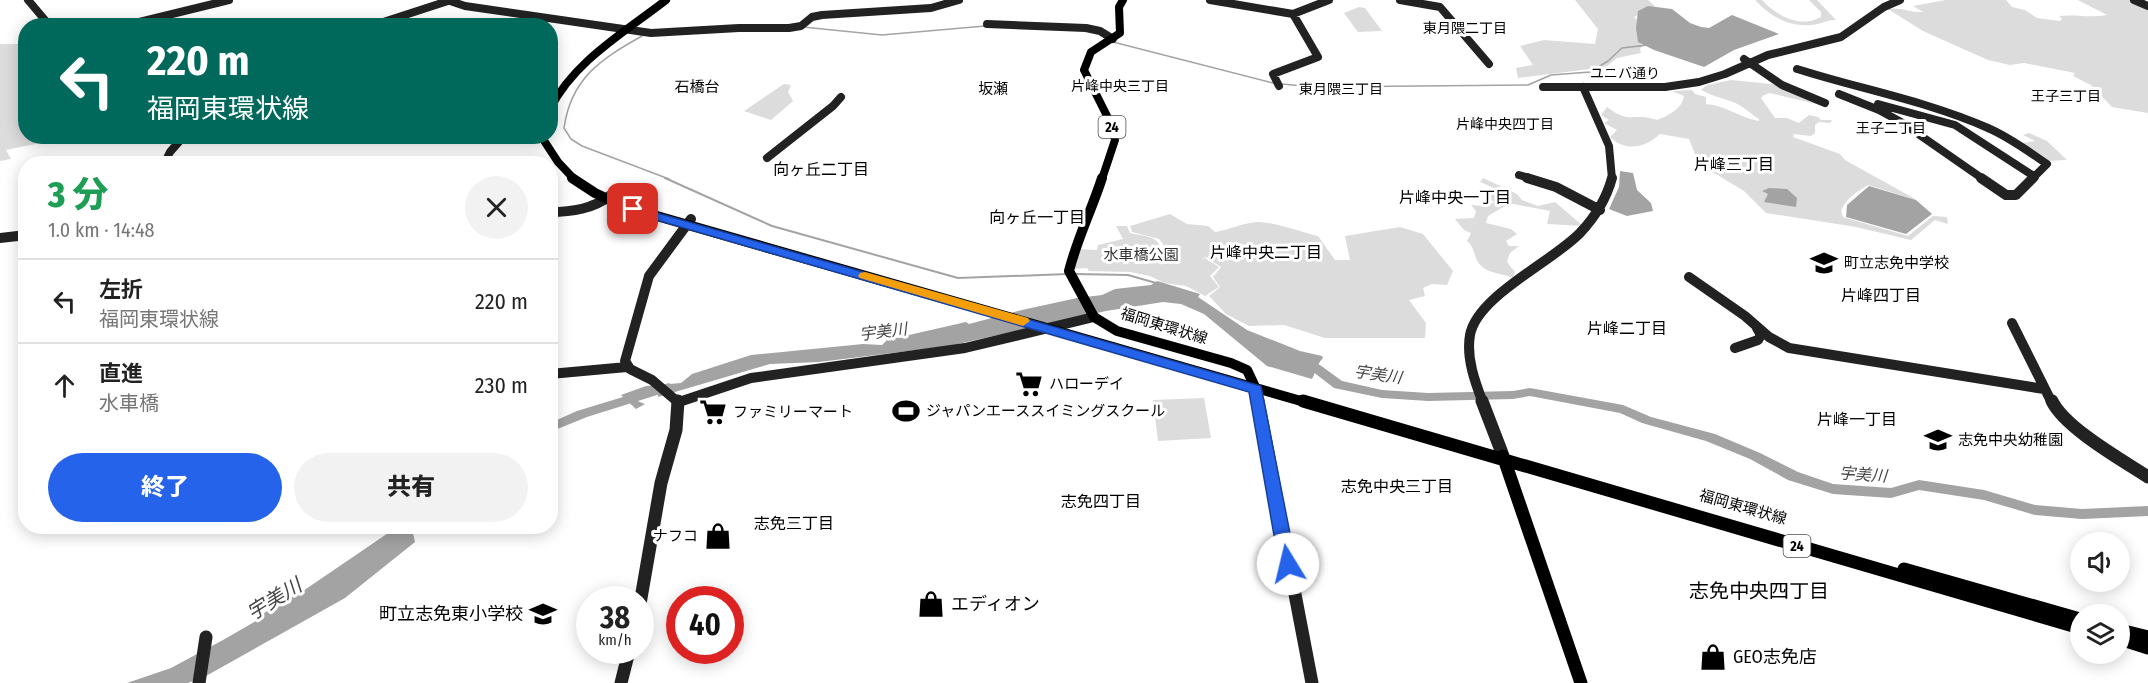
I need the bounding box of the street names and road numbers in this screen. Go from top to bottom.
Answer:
street label: ユニバ通り [1590,65,1660,82]
road number: 24 [1098,116,1126,138]
street label: 福岡東環状線 [1118,304,1210,348]
street label: 福岡東環状線 [1697,486,1789,528]
road number: 24 [1784,535,1810,557]

